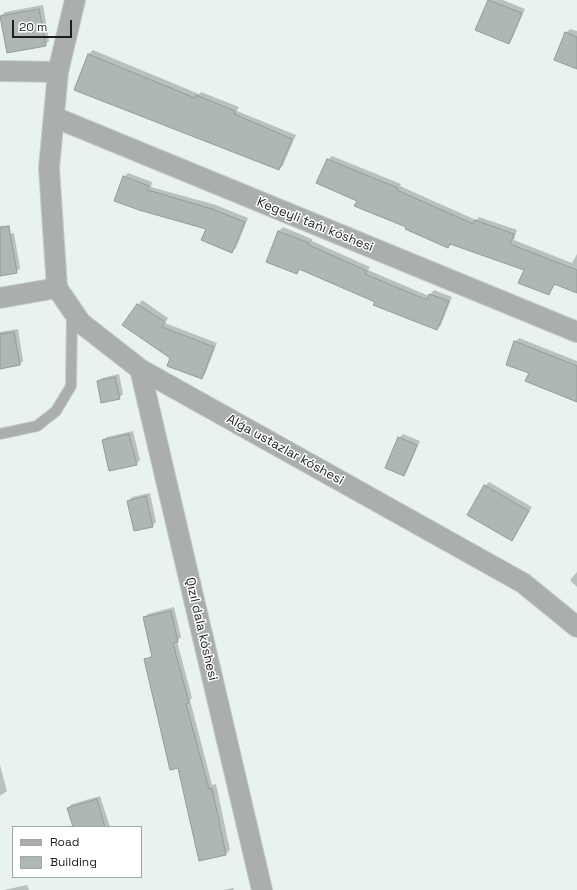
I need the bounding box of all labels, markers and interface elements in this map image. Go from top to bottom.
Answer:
scale bar [14,12,74,38]
text: 20 m [19,19,47,35]
street label: Kegeyli tańı kóshesi [254,195,376,255]
street label: Alǵa ustazlar kóshesi [224,411,346,489]
street label: Qızıl dala kóshesi [182,576,220,682]
legend [12,826,142,878]
text: Road [50,834,79,850]
text: Building [50,854,97,870]

